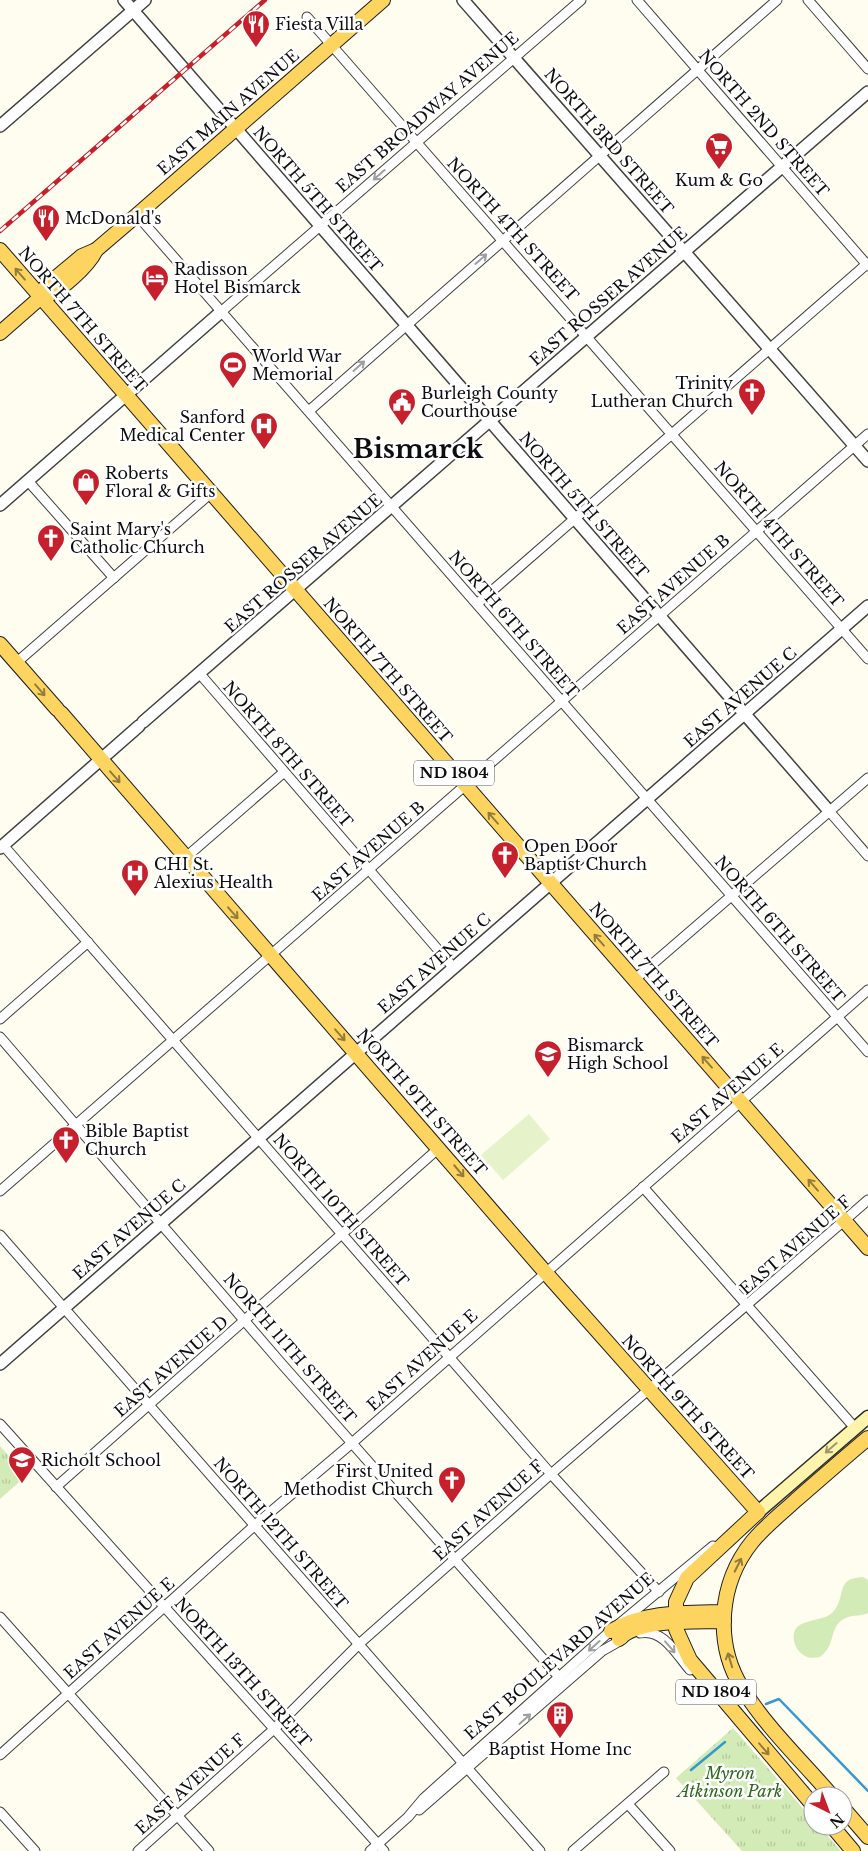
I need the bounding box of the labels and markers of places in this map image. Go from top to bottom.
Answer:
restaurant icon: Fiesta Villa [241,9,271,48]
place label: Fiesta Villa [275,14,364,34]
supermarket icon: Kum & Go [704,131,734,170]
place label: Kum & Go [675,170,763,190]
restaurant icon: McDonald's [31,203,61,242]
place label: McDonald's [65,208,162,228]
place label: Radisson Hotel Bismarck [174,259,301,297]
hotel icon: Radisson Hotel Bismarck [140,263,170,302]
place label: World War Memorial [251,346,342,384]
sports icon: World War Memorial [218,350,248,389]
place label: Trinity Lutheran Church [591,373,734,411]
church icon: Trinity Lutheran Church [737,377,767,416]
place label: Burleigh County Courthouse [421,383,559,421]
public building icon: Burleigh County Courthouse [387,387,417,426]
place label: Sanford Medical Center [119,407,245,445]
hospital icon: Sanford Medical Center [249,411,279,450]
place label: Roberts Floral & Gifts [105,463,216,501]
shop icon: Roberts Floral & Gifts [71,467,101,506]
place label: Saint Mary's Catholic Church [70,519,205,557]
church icon: Saint Mary's Catholic Church [36,523,66,562]
place label: Open Door Baptist Church [524,836,647,874]
church icon: Open Door Baptist Church [490,840,520,879]
place label: CHI St. Alexius Health [153,854,273,892]
hospital icon: CHI St. Alexius Health [120,858,150,897]
place label: Bismarck High School [567,1035,668,1073]
school or university icon: Bismarck High School [533,1039,563,1078]
place label: Bible Baptist Church [85,1121,189,1159]
church icon: Bible Baptist Church [51,1125,81,1164]
school or university icon: Richolt School [7,1445,37,1484]
place label: Richolt School [41,1450,161,1470]
place label: First United Methodist Church [284,1461,433,1499]
church icon: First United Methodist Church [437,1465,467,1504]
building icon: Baptist Home Inc [545,1700,575,1739]
place label: Baptist Home Inc [488,1739,632,1759]

